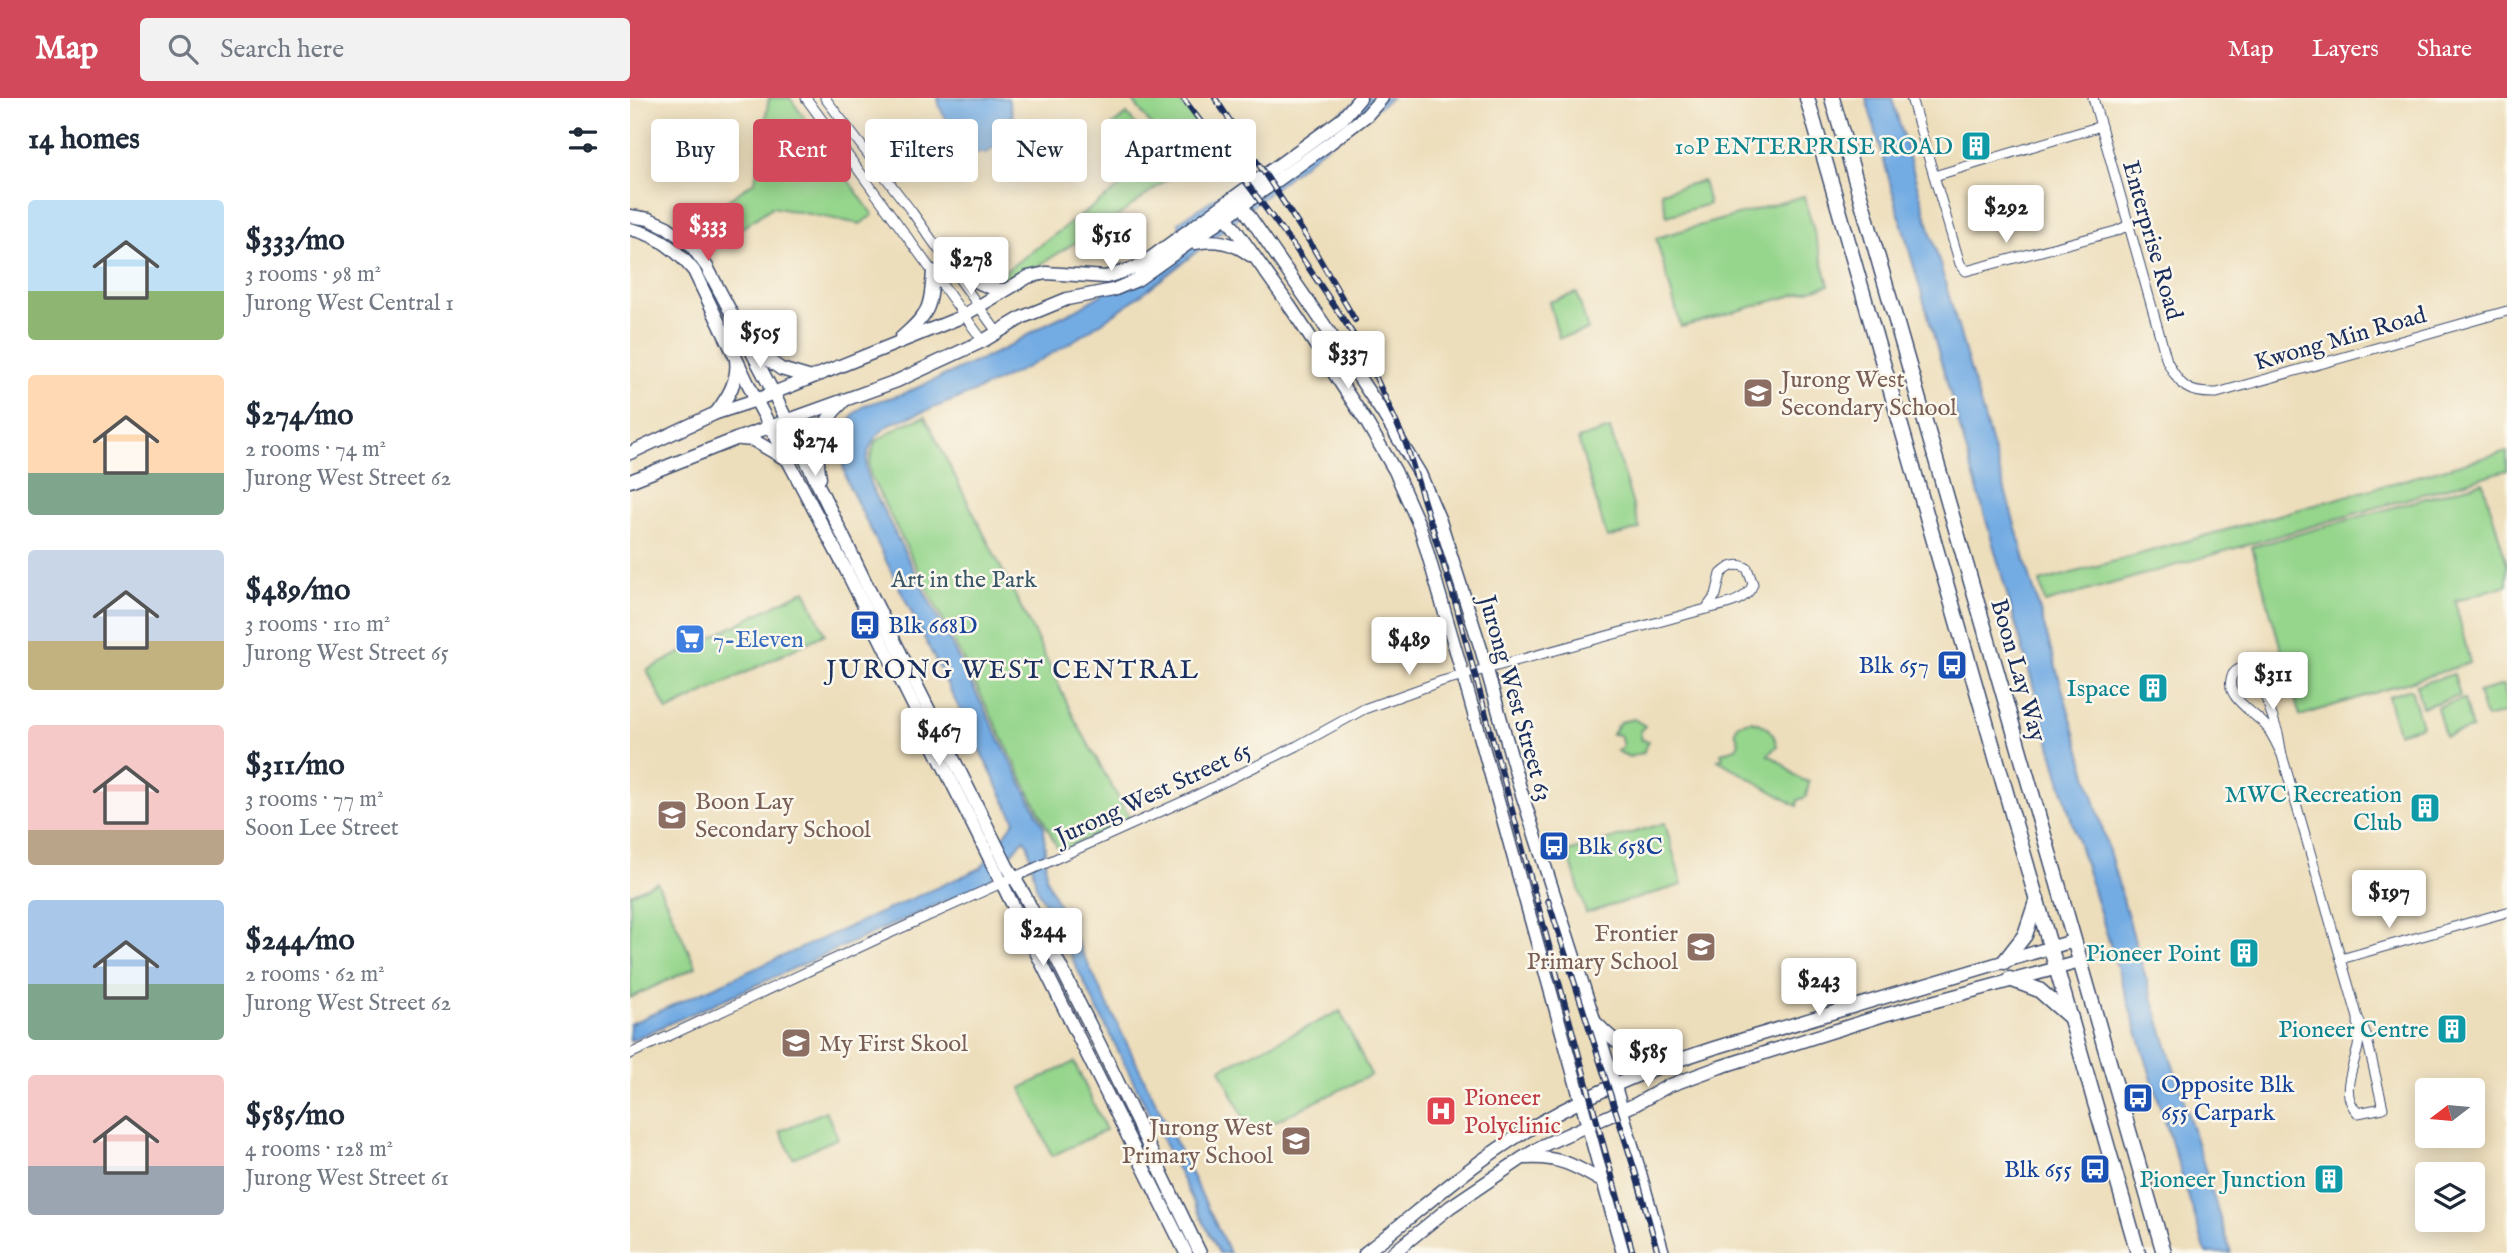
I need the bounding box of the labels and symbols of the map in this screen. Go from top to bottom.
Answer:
building icon: 10P ENTERPRISE ROAD [1959,129,1993,163]
place label: 10P ENTERPRISE ROAD [1675,132,1953,163]
street label: Enterprise Road [2114,157,2189,324]
pin: $292 [1965,186,2047,245]
pin: $333 [667,204,749,263]
pin: $516 [1070,214,1152,273]
pin: $278 [930,238,1012,297]
street label: Kwong Min Road [2251,300,2430,379]
pin: $505 [719,310,801,370]
pin: $337 [1307,331,1389,391]
place label: Jurong West Secondary School [1778,365,1957,424]
school or university icon: Jurong West Secondary School [1741,376,1775,410]
pin: $274 [774,418,856,478]
park label: Art in the Park [890,565,1037,596]
street label: Jurong West Street 63 [1469,589,1559,805]
street label: Boon Lay Way [1982,595,2053,746]
bus stop icon: Blk 668D [848,608,882,642]
place label: Blk 668D [888,611,977,642]
pin: $489 [1368,618,1450,677]
supermarket icon: 7-Eleven [673,622,707,656]
place label: 7-Eleven [713,625,804,656]
bus stop icon: Blk 657 [1935,648,1969,682]
place label: Blk 657 [1858,651,1929,682]
pin: $311 [2232,652,2314,712]
district label: JURONG WEST CENTRAL [823,654,1200,687]
building icon: Ispace [2136,671,2170,705]
place label: Ispace [2067,674,2130,705]
pin: $467 [898,708,980,768]
street label: Jurong West Street 65 [1048,735,1257,855]
place label: MWC Recreation Club [2224,780,2402,839]
place label: Boon Lay Secondary School [695,787,871,846]
building icon: MWC Recreation Club [2408,791,2442,825]
school or university icon: Boon Lay Secondary School [655,798,689,832]
bus stop icon: Blk 658C [1537,829,1571,863]
place label: Blk 658C [1577,832,1663,863]
pin: $197 [2348,870,2430,930]
pin: $244 [1002,908,1084,968]
place label: Frontier Primary School [1526,919,1678,978]
school or university icon: Frontier Primary School [1684,930,1718,964]
building icon: Pioneer Point [2227,936,2261,970]
place label: Pioneer Point [2085,939,2221,970]
pin: $243 [1778,958,1860,1018]
building icon: Pioneer Centre [2435,1012,2469,1046]
place label: Pioneer Centre [2278,1015,2429,1046]
school or university icon: My First Skool [779,1026,813,1060]
place label: My First Skool [819,1029,968,1060]
pin: $585 [1607,1030,1689,1089]
place label: Opposite Blk 655 Carpark [2161,1070,2295,1129]
north arrow [2415,1078,2485,1148]
bus stop icon: Opposite Blk 655 Carpark [2121,1081,2155,1115]
place label: Pioneer Polyclinic [1464,1083,1561,1142]
hospital icon: Pioneer Polyclinic [1424,1094,1458,1128]
place label: Jurong West Primary School [1121,1113,1273,1172]
school or university icon: Jurong West Primary School [1279,1124,1313,1158]
bus stop icon: Blk 655 [2078,1152,2112,1186]
place label: Blk 655 [2004,1155,2072,1186]
building icon: Pioneer Junction [2312,1162,2346,1196]
place label: Pioneer Junction [2139,1165,2306,1196]

